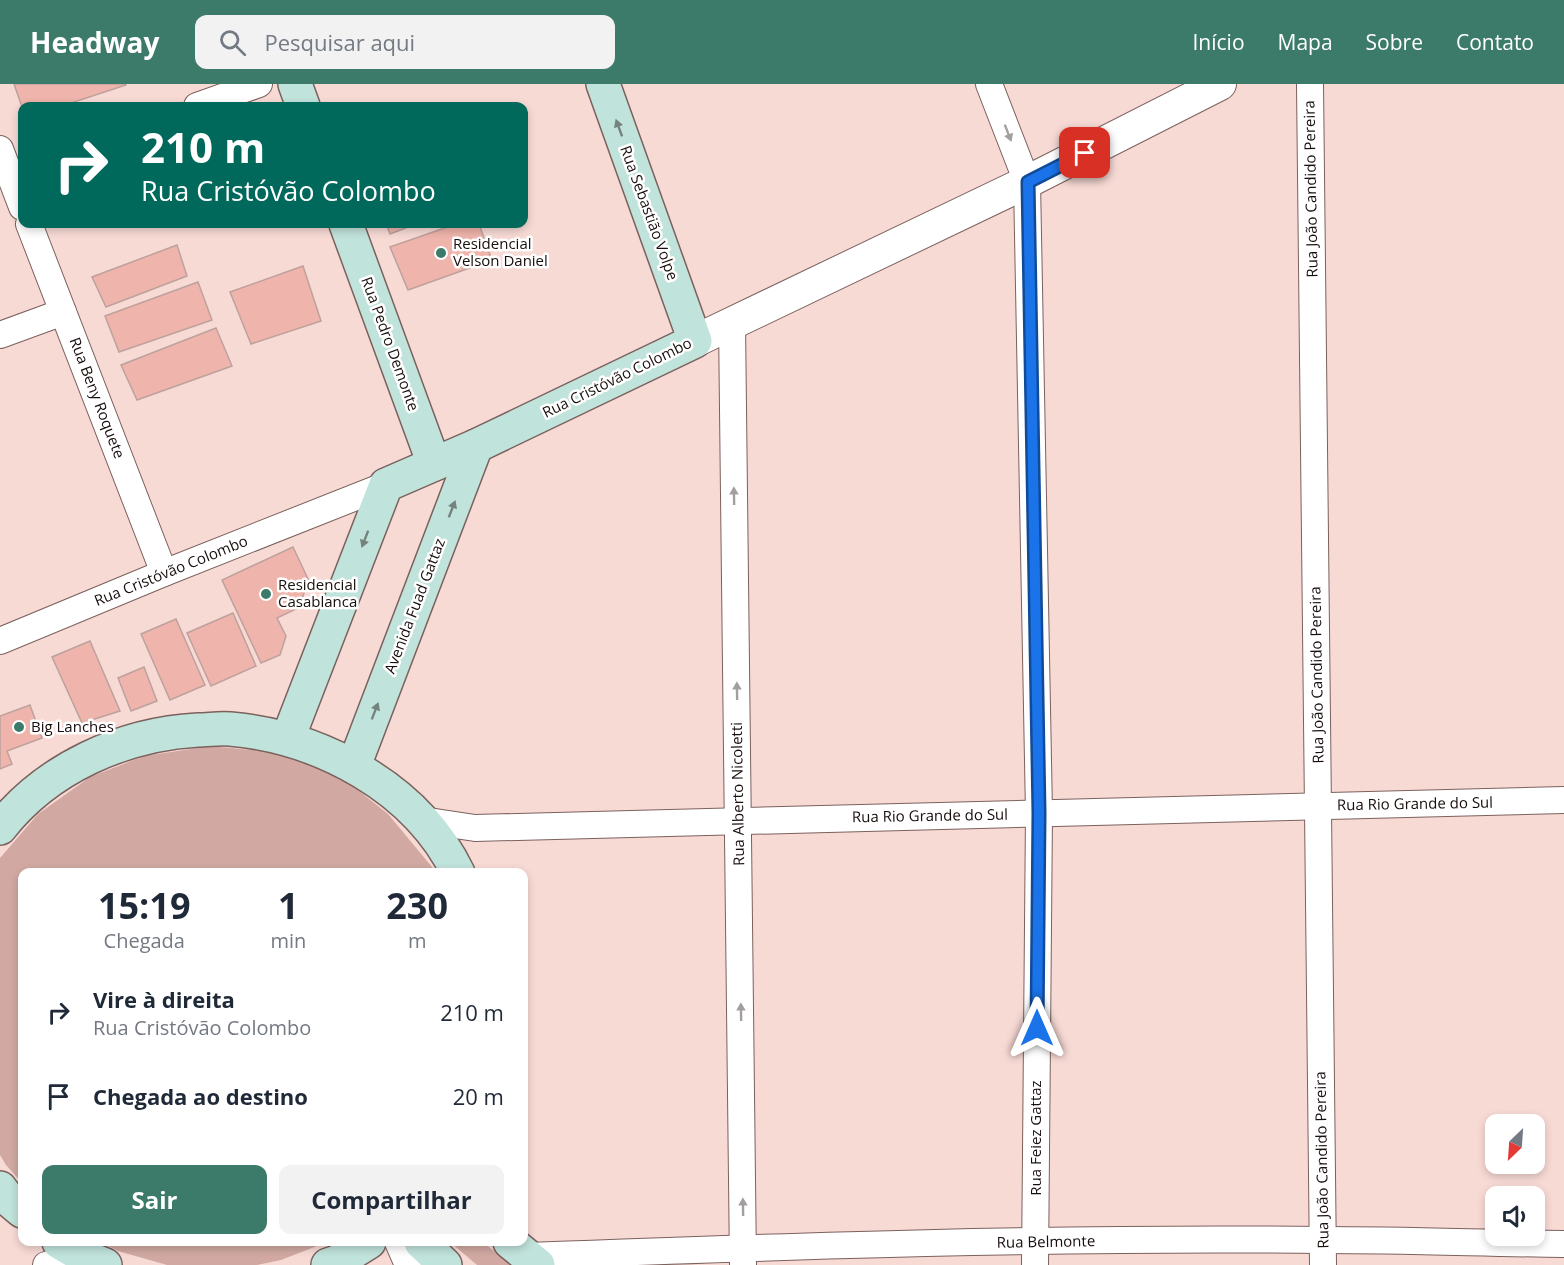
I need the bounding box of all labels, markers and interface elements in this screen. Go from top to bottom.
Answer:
search box [195,15,615,69]
text: Headway [30,23,159,61]
icon: search [216,26,249,59]
text: Pesquisar aqui [264,27,415,57]
text: Início [1192,28,1245,56]
text: Mapa [1278,28,1333,56]
text: Sobre [1366,28,1423,56]
text: Contato [1456,28,1534,56]
street label: Rua João Candido Pereira [1298,100,1322,278]
text: 210 m [141,118,265,175]
one-way arrow [613,119,623,137]
one-way arrow [1004,124,1013,142]
icon: right [42,126,120,204]
pin [1059,127,1110,178]
icon: arrive [1068,136,1101,169]
street label: Rua Sebastião Volpe [616,143,684,283]
text: Rua Cristóvão Colombo [141,172,436,209]
place label: Residencial Velson Daniel [453,233,548,270]
marker: Residencial Velson Daniel [434,246,448,260]
street label: Rua Pedro Demonte [357,274,425,414]
street label: Rua Cristóvão Colombo [539,332,695,422]
street label: Rua Beny Roquete [66,334,130,461]
one-way arrow [730,486,739,505]
one-way arrow [447,500,457,518]
street label: Rua Cristóvão Colombo [91,530,250,610]
one-way arrow [360,530,369,548]
street label: Avenida Fuad Gattaz [379,535,449,676]
place label: Residencial Casablanca [278,574,357,611]
street label: Rua João Candido Pereira [1304,586,1328,764]
marker: Residencial Casablanca [259,587,273,601]
one-way arrow [732,681,742,700]
one-way arrow [371,702,380,720]
place label: Big Lanches [31,716,114,736]
marker: Big Lanches [12,720,26,734]
street label: Rua Alberto Nicoletti [726,722,748,866]
street label: Rua Rio Grande do Sul [1337,792,1493,814]
street label: Rua Rio Grande do Sul [852,804,1008,826]
text: 15:19 [98,881,191,930]
text: 1 [278,881,299,930]
text: 230 [386,881,448,930]
text: Chegada [104,927,185,954]
text: min [270,927,306,954]
text: m [408,927,426,954]
text: Vire à direita [93,984,235,1014]
icon: right [42,996,75,1029]
position arrow [1005,996,1069,1060]
text: 210 m [440,997,504,1027]
one-way arrow [736,1002,746,1021]
text: Rua Cristóvão Colombo [93,1014,311,1041]
street label: Rua João Candido Pereira [1309,1071,1333,1249]
icon: arrive [42,1080,75,1113]
street label: Rua Feiez Gattaz [1025,1080,1045,1196]
text: Chegada ao destino [93,1081,308,1111]
text: 20 m [453,1081,504,1111]
north arrow [1485,1114,1545,1174]
map controls [1485,1114,1545,1246]
button: Sair [42,1165,267,1234]
button: Compartilhar [279,1165,504,1234]
button: sound [1485,1186,1545,1246]
one-way arrow [738,1197,748,1216]
street label: Rua Belmonte [997,1230,1095,1252]

